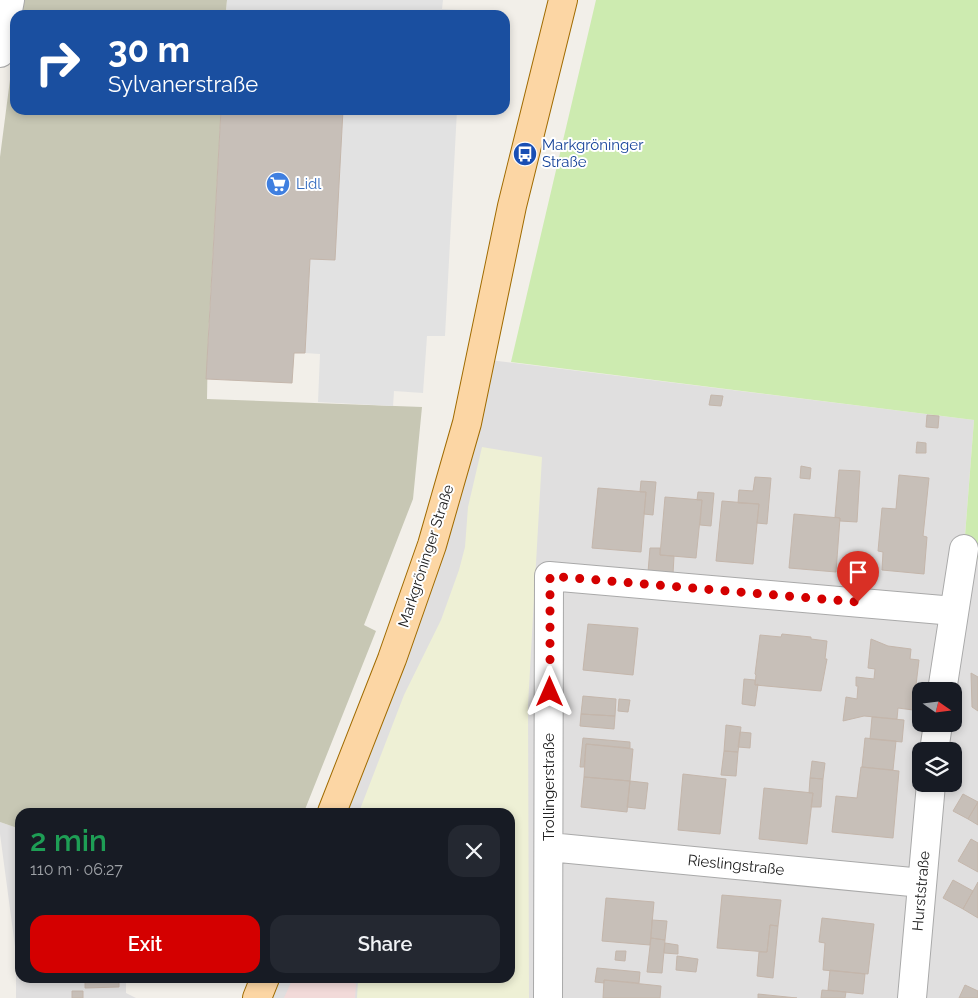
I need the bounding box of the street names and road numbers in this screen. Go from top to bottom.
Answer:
street label: Markgröninger Straße [394,482,458,630]
street label: Trollingerstraße [540,733,558,841]
street label: Hurststraße [909,850,933,932]
street label: Rieslingstraße [687,851,785,879]

